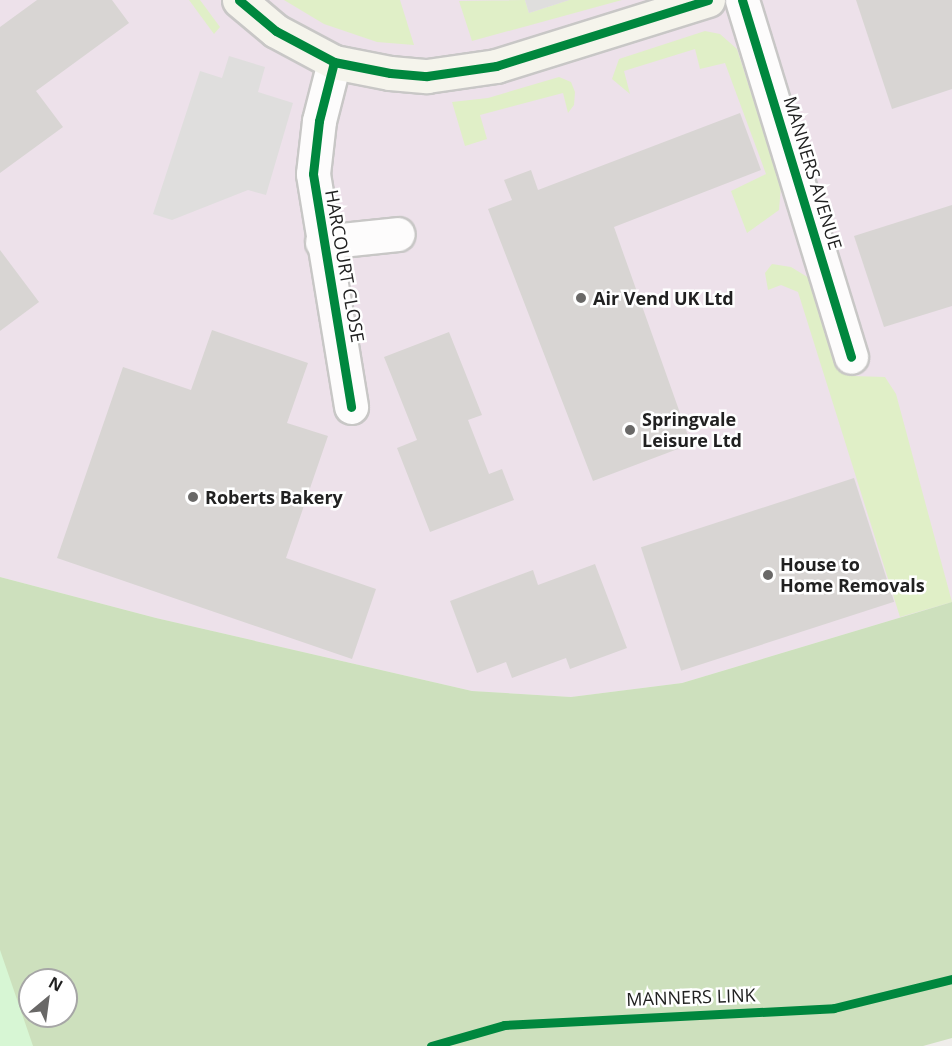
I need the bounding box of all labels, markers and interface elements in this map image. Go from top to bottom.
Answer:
street label: MANNERS AVENUE [779,94,847,252]
street label: HARCOURT CLOSE [321,188,369,344]
place label: Air Vend UK Ltd [593,287,734,309]
marker: Air Vend UK Ltd [574,291,588,305]
place label: Springvale Leisure Ltd [642,409,742,452]
marker: Springvale Leisure Ltd [623,423,637,437]
place label: Roberts Bakery [205,486,343,508]
marker: Roberts Bakery [186,490,200,504]
place label: House to Home Removals [780,554,925,596]
marker: House to Home Removals [761,568,775,582]
north arrow [18,968,78,1028]
text: N [45,971,67,997]
street label: MANNERS LINK [626,984,756,1010]

